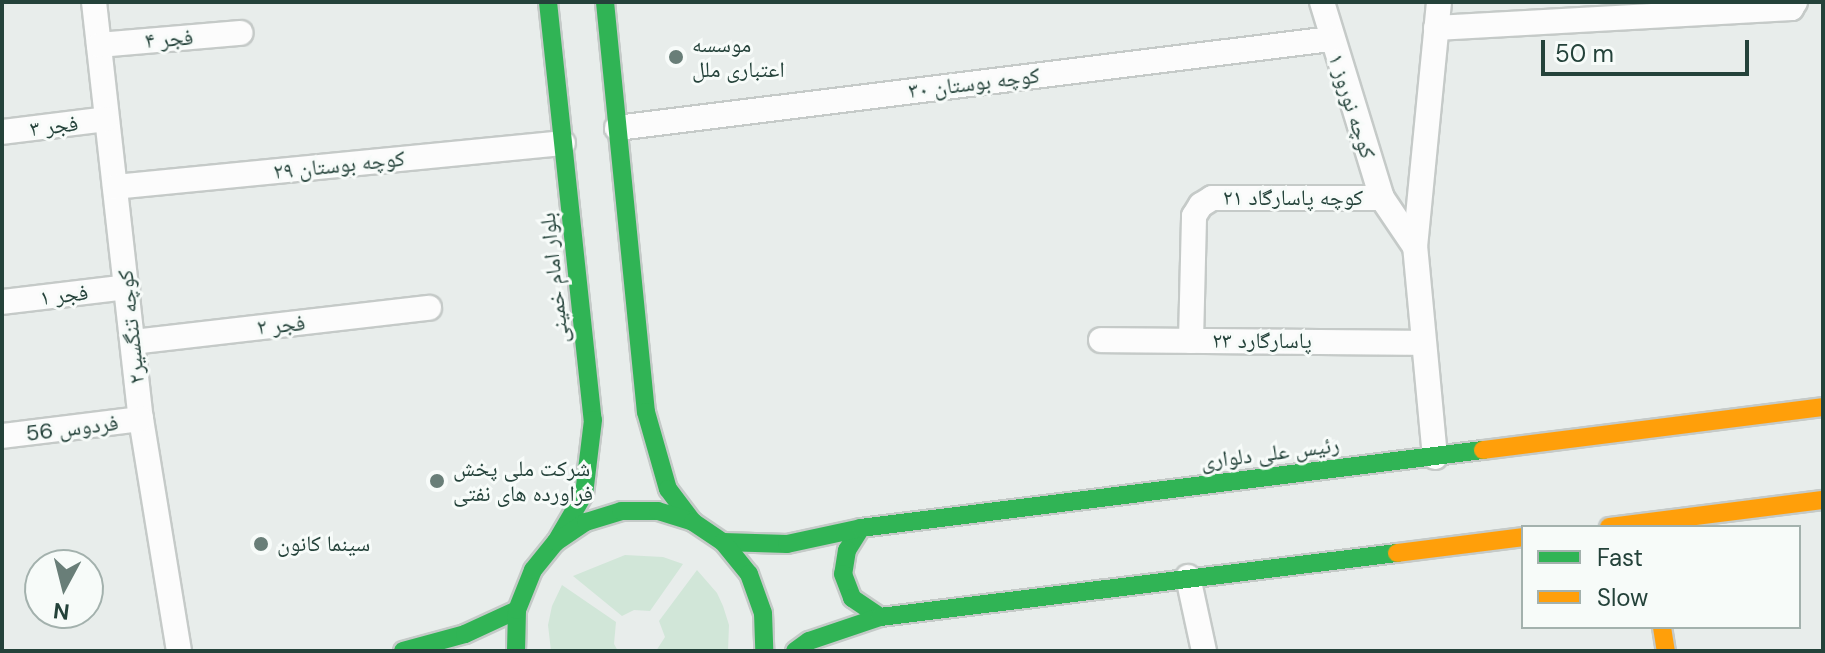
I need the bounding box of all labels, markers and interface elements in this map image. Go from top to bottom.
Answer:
street label: فجر ۴ [144,24,194,54]
scale bar [1545,24,1753,74]
place label: موسسه اعتباری ملل [692,31,785,82]
text: 50 m [1555,38,1614,69]
marker: موسسه اعتباری ملل [667,48,685,66]
street label: کوچه نوروز ۱ [1323,50,1381,162]
street label: کوچه بوستان ۳۰ [907,62,1041,104]
street label: فجر ۳ [28,110,80,142]
street label: کوچه بوستان ۲۹ [272,145,406,185]
street label: کوچه پاسارگاد ۲۱ [1223,185,1363,211]
street label: بلوار امام خمینی [534,211,574,345]
street label: کوچه تنگسیر۲ [112,269,150,385]
street label: فجر ۱ [38,279,90,311]
street label: فجر ۲ [255,309,307,341]
street label: پاسارگارد ۲۳ [1212,328,1312,354]
street label: فردوس 56 [24,409,120,447]
street label: رئیس علی دلواری [1199,431,1341,475]
place label: شرکت ملی پخش فراورده های نفتی [453,455,593,506]
marker: شرکت ملی پخش فراورده های نفتی [428,472,446,490]
legend [1521,525,1801,629]
place label: سینما کانون [277,531,370,557]
marker: سینما کانون [252,535,270,553]
text: Fast [1597,542,1643,573]
north arrow [24,549,104,629]
text: Slow [1597,582,1648,613]
text: N [52,596,71,627]

